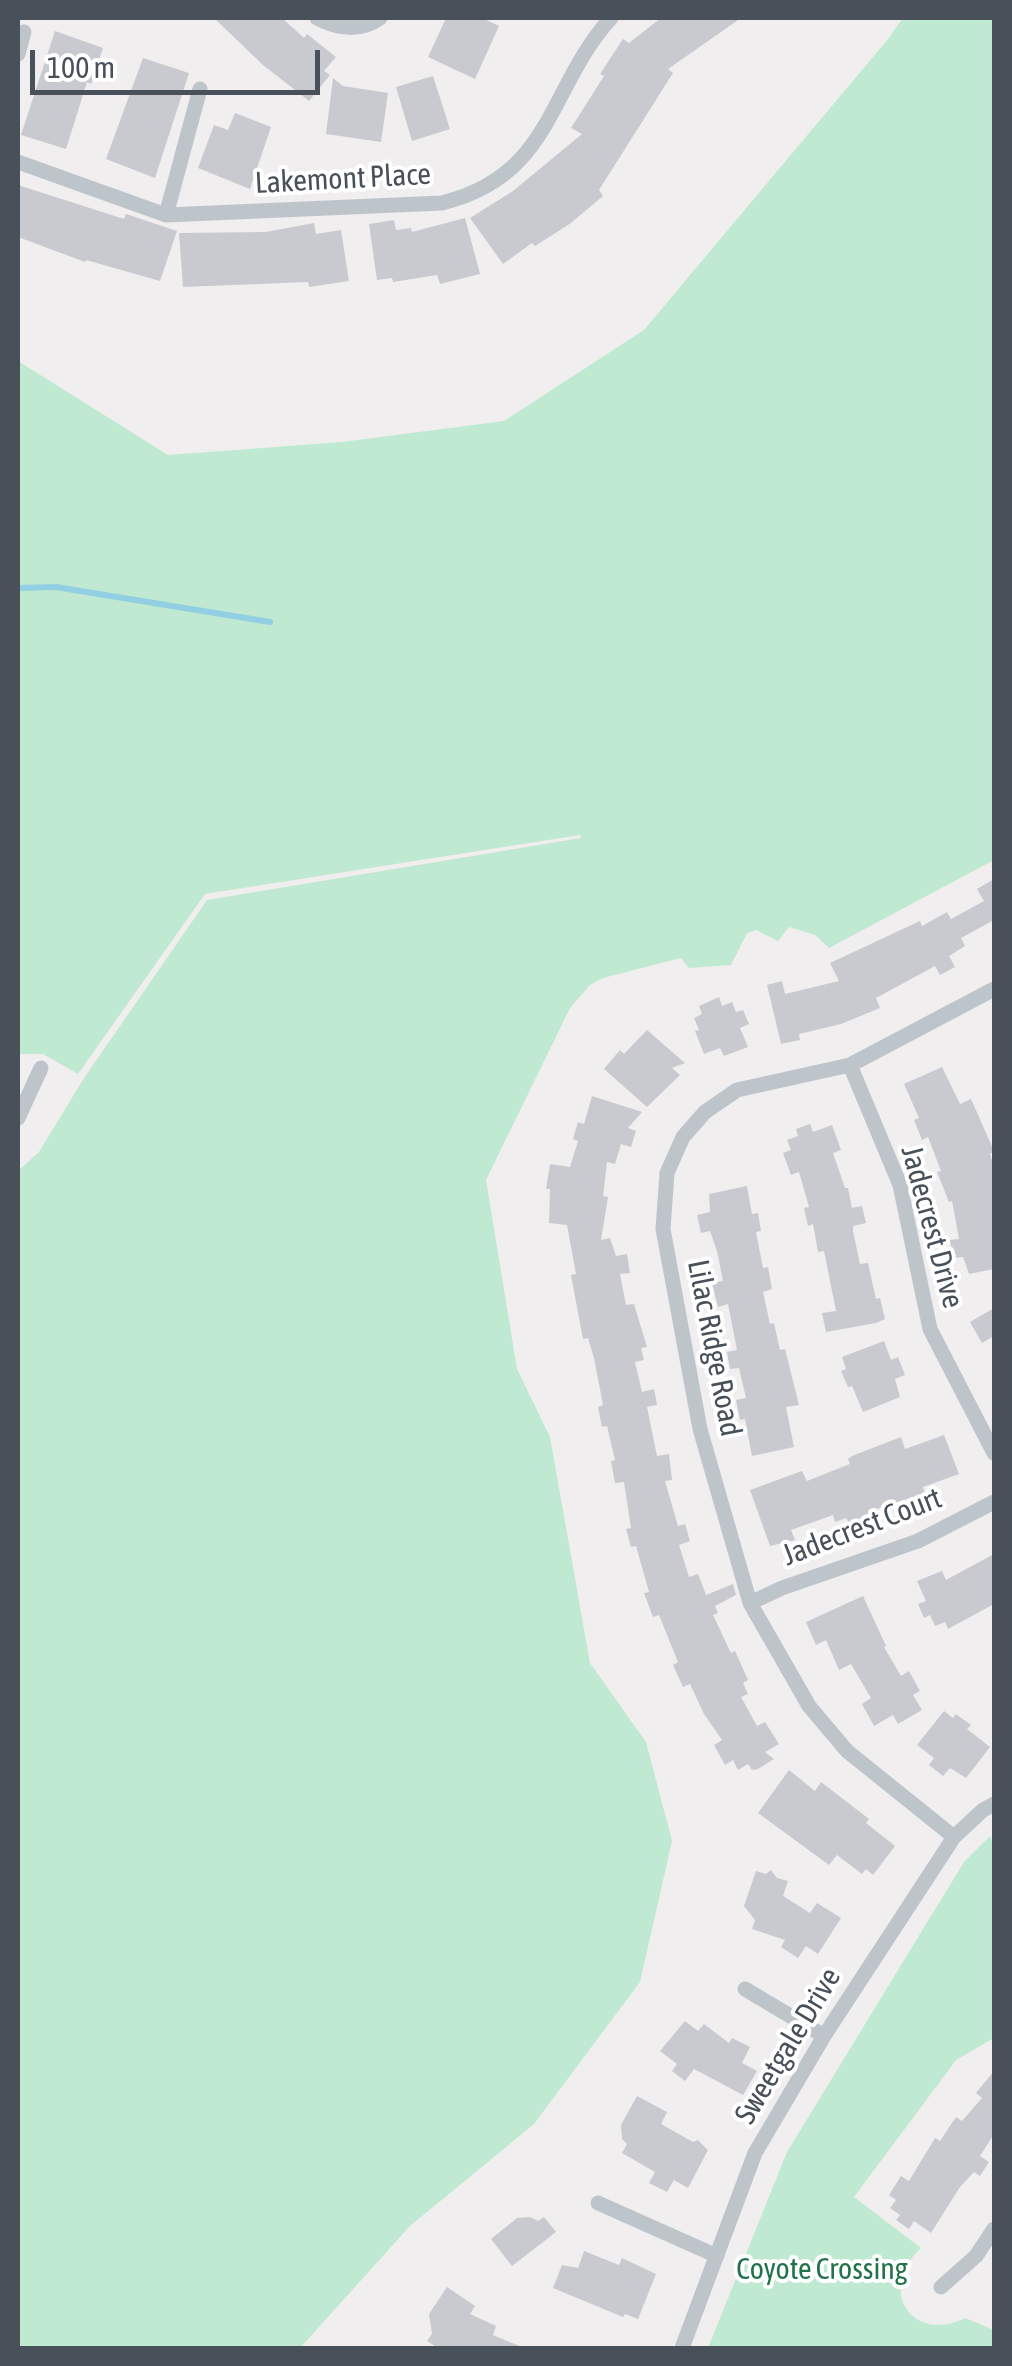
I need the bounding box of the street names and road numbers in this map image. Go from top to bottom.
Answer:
street label: Lakemont Place [254,156,432,202]
street label: Jadecrest Drive [893,1142,971,1312]
street label: Lilac Ridge Road [679,1257,749,1439]
street label: Jadecrest Court [777,1480,947,1574]
street label: Sweetgale Drive [727,1962,849,2130]

